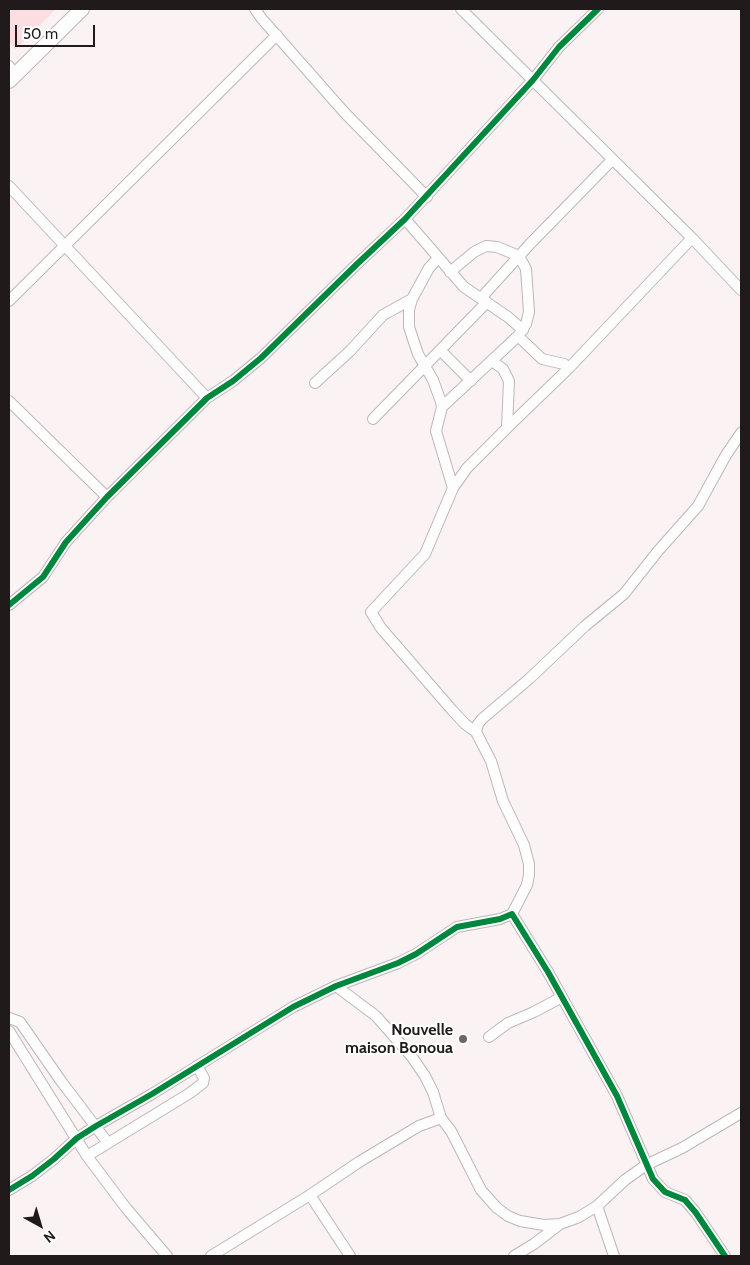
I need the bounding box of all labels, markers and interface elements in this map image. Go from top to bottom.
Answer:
scale bar [18,15,98,47]
text: 50 m [23,25,58,43]
place label: Nouvelle maison Bonoua [345,1020,453,1058]
marker: Nouvelle maison Bonoua [457,1033,469,1045]
north arrow [15,1200,65,1250]
text: N [40,1227,59,1247]

